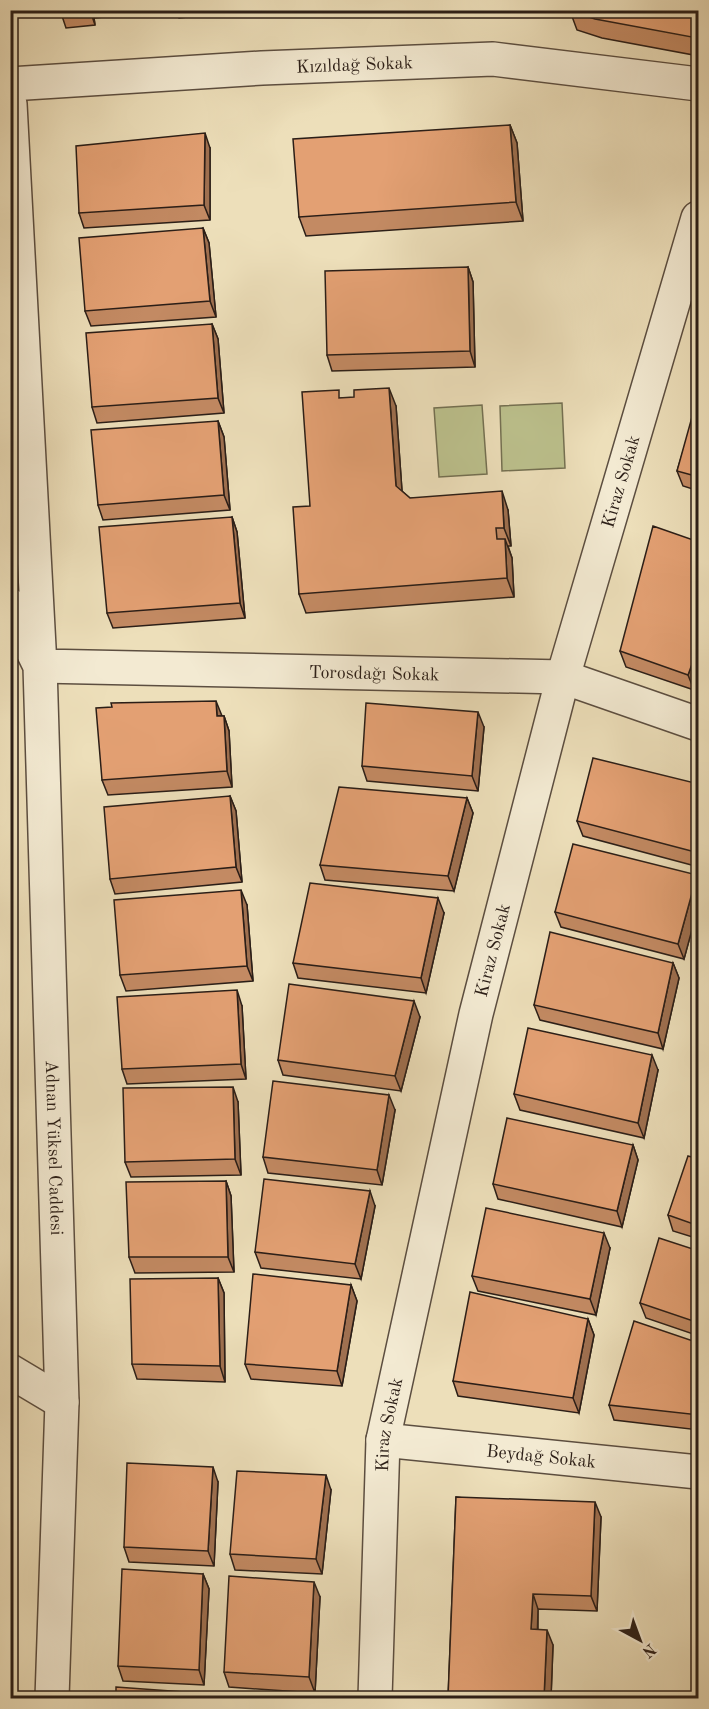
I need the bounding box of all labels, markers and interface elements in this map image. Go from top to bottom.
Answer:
street label: Kızıldağ Sokak [296,54,413,77]
street label: Kiraz Sokak [599,433,644,530]
street label: Torosdağı Sokak [309,664,440,684]
street label: Kiraz Sokak [473,902,514,999]
street label: Adnan Yüksel Caddesi [42,1060,65,1236]
street label: Kiraz Sokak [374,1376,406,1472]
street label: Beydağ Sokak [485,1443,597,1472]
north arrow [610,1610,670,1670]
text: N [638,1640,658,1660]

